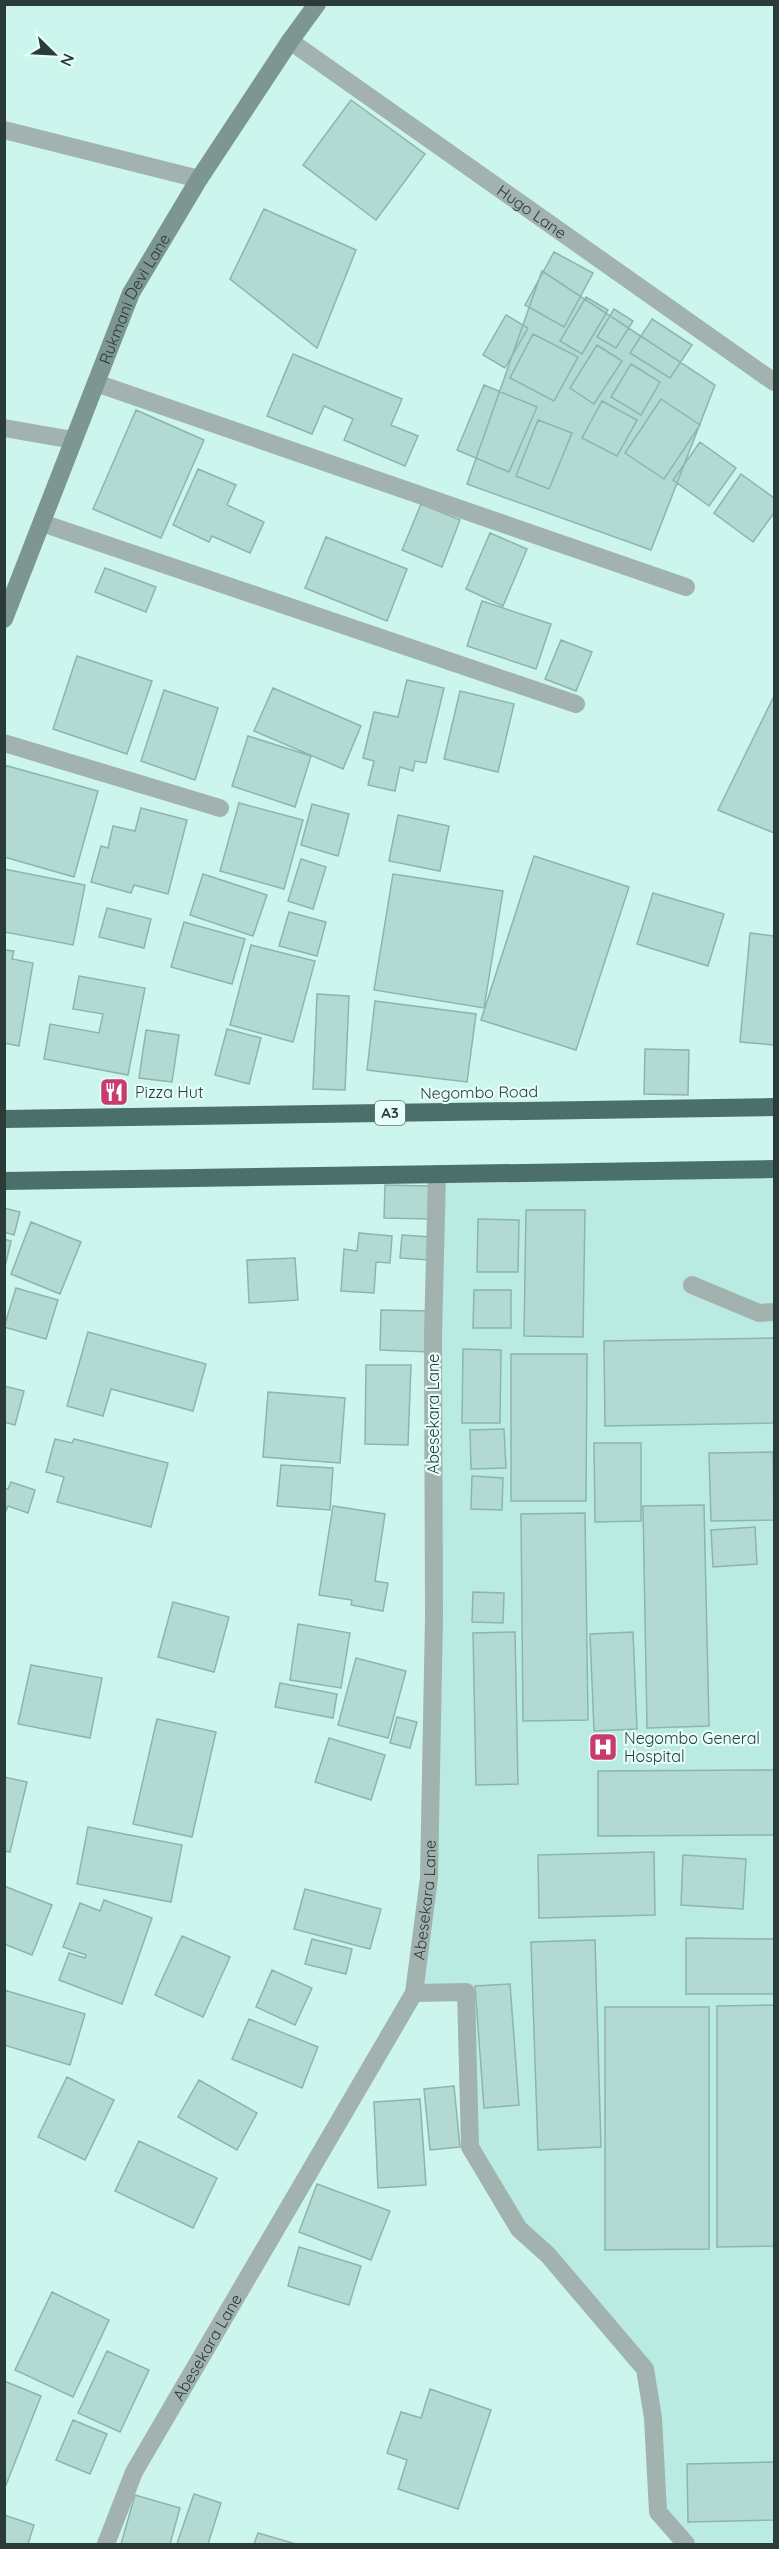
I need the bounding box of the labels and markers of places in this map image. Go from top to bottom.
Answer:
restaurant icon: Pizza Hut [98,1076,130,1108]
place label: Pizza Hut [135,1082,203,1102]
place label: Negombo General Hospital [624,1728,760,1766]
hospital icon: Negombo General Hospital [587,1731,619,1763]

